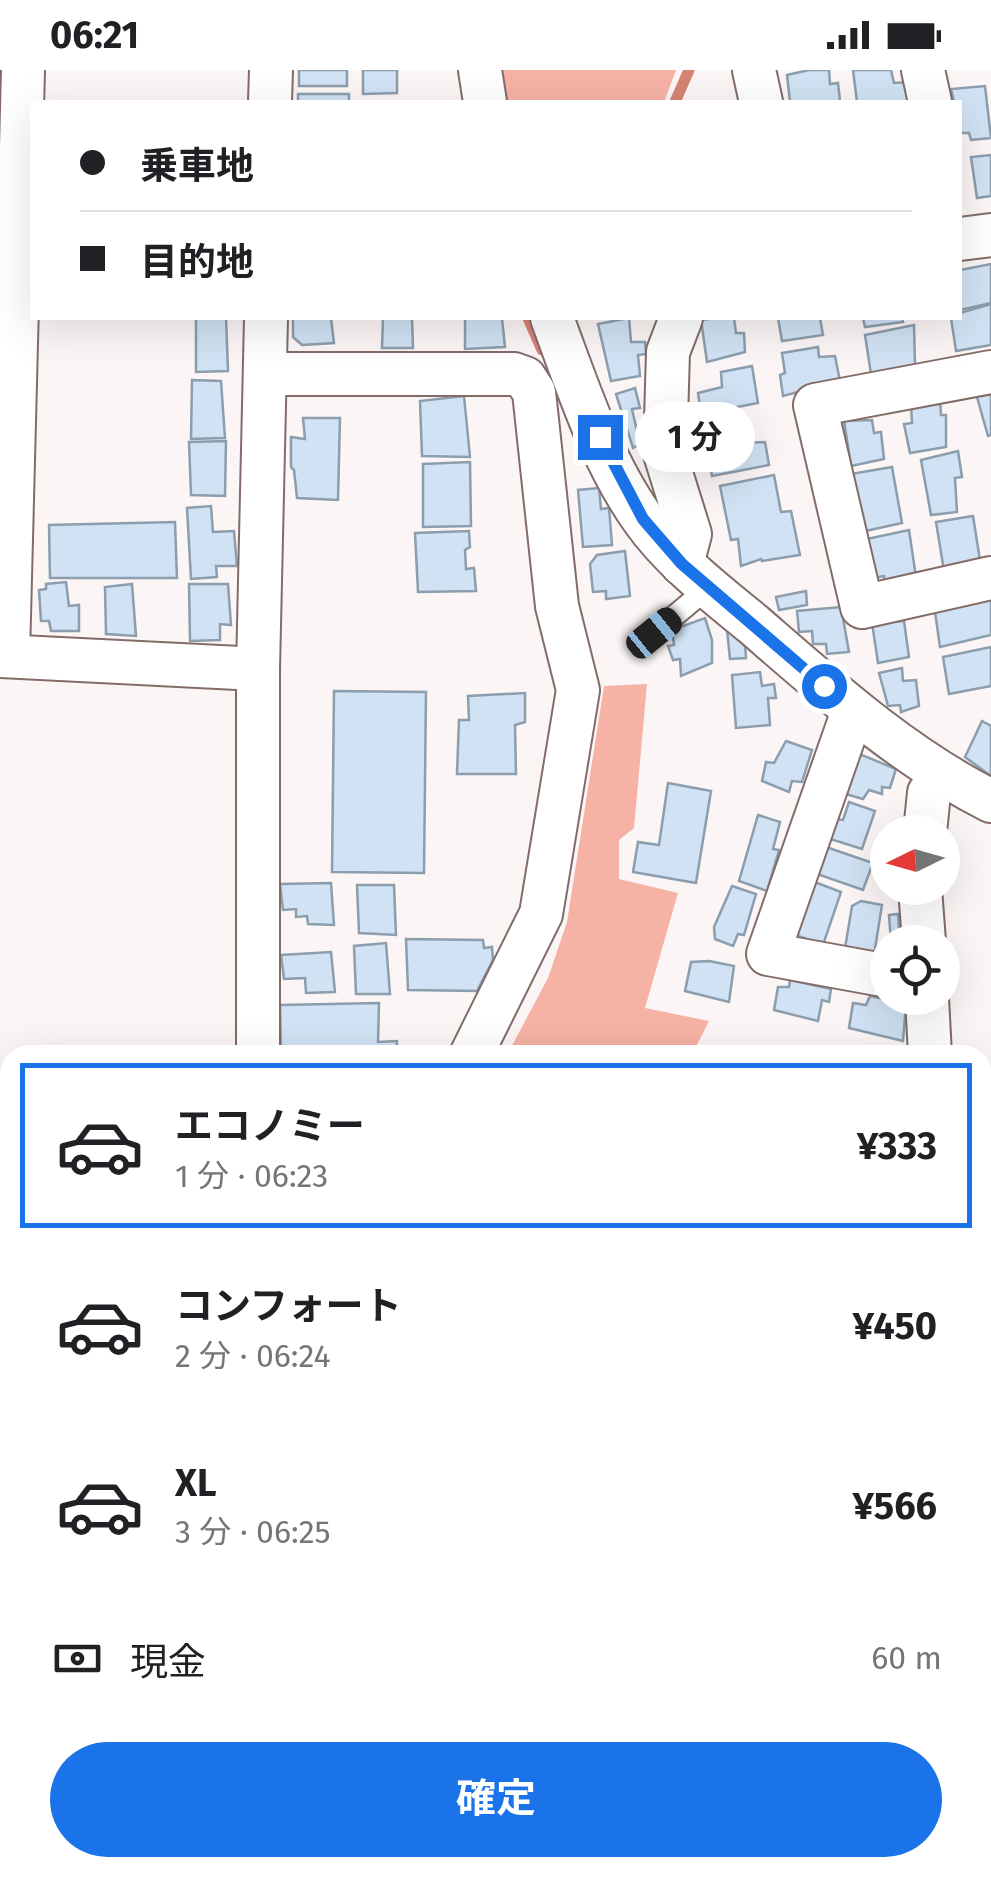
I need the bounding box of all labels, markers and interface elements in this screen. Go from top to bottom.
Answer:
text: 06:21 [50,12,139,58]
text: 乗車地 [140,143,254,189]
text: 目的地 [140,239,254,285]
callout: 1 分 [635,402,755,472]
route end [578,415,623,460]
text: 1 分 [668,418,722,456]
car [621,602,687,664]
route start [802,664,847,709]
north arrow [870,815,960,905]
map controls [870,815,960,1015]
button: locate [870,925,960,1015]
icon: car [55,1101,145,1191]
text: エコノミー [175,1103,365,1149]
text: ¥333 [857,1123,937,1169]
text: 1 分 · 06:23 [175,1157,328,1195]
icon: car [55,1281,145,1371]
text: コンフォート [175,1283,402,1329]
text: ¥450 [852,1303,937,1349]
text: 2 分 · 06:24 [175,1337,331,1375]
text: XL [175,1460,217,1506]
icon: car [55,1461,145,1551]
text: ¥566 [853,1483,937,1529]
text: 3 分 · 06:25 [175,1513,331,1551]
icon: cash [50,1631,105,1686]
text: 現金 [130,1639,206,1685]
text: 60 m [871,1639,942,1677]
button: 確定 [50,1742,942,1857]

